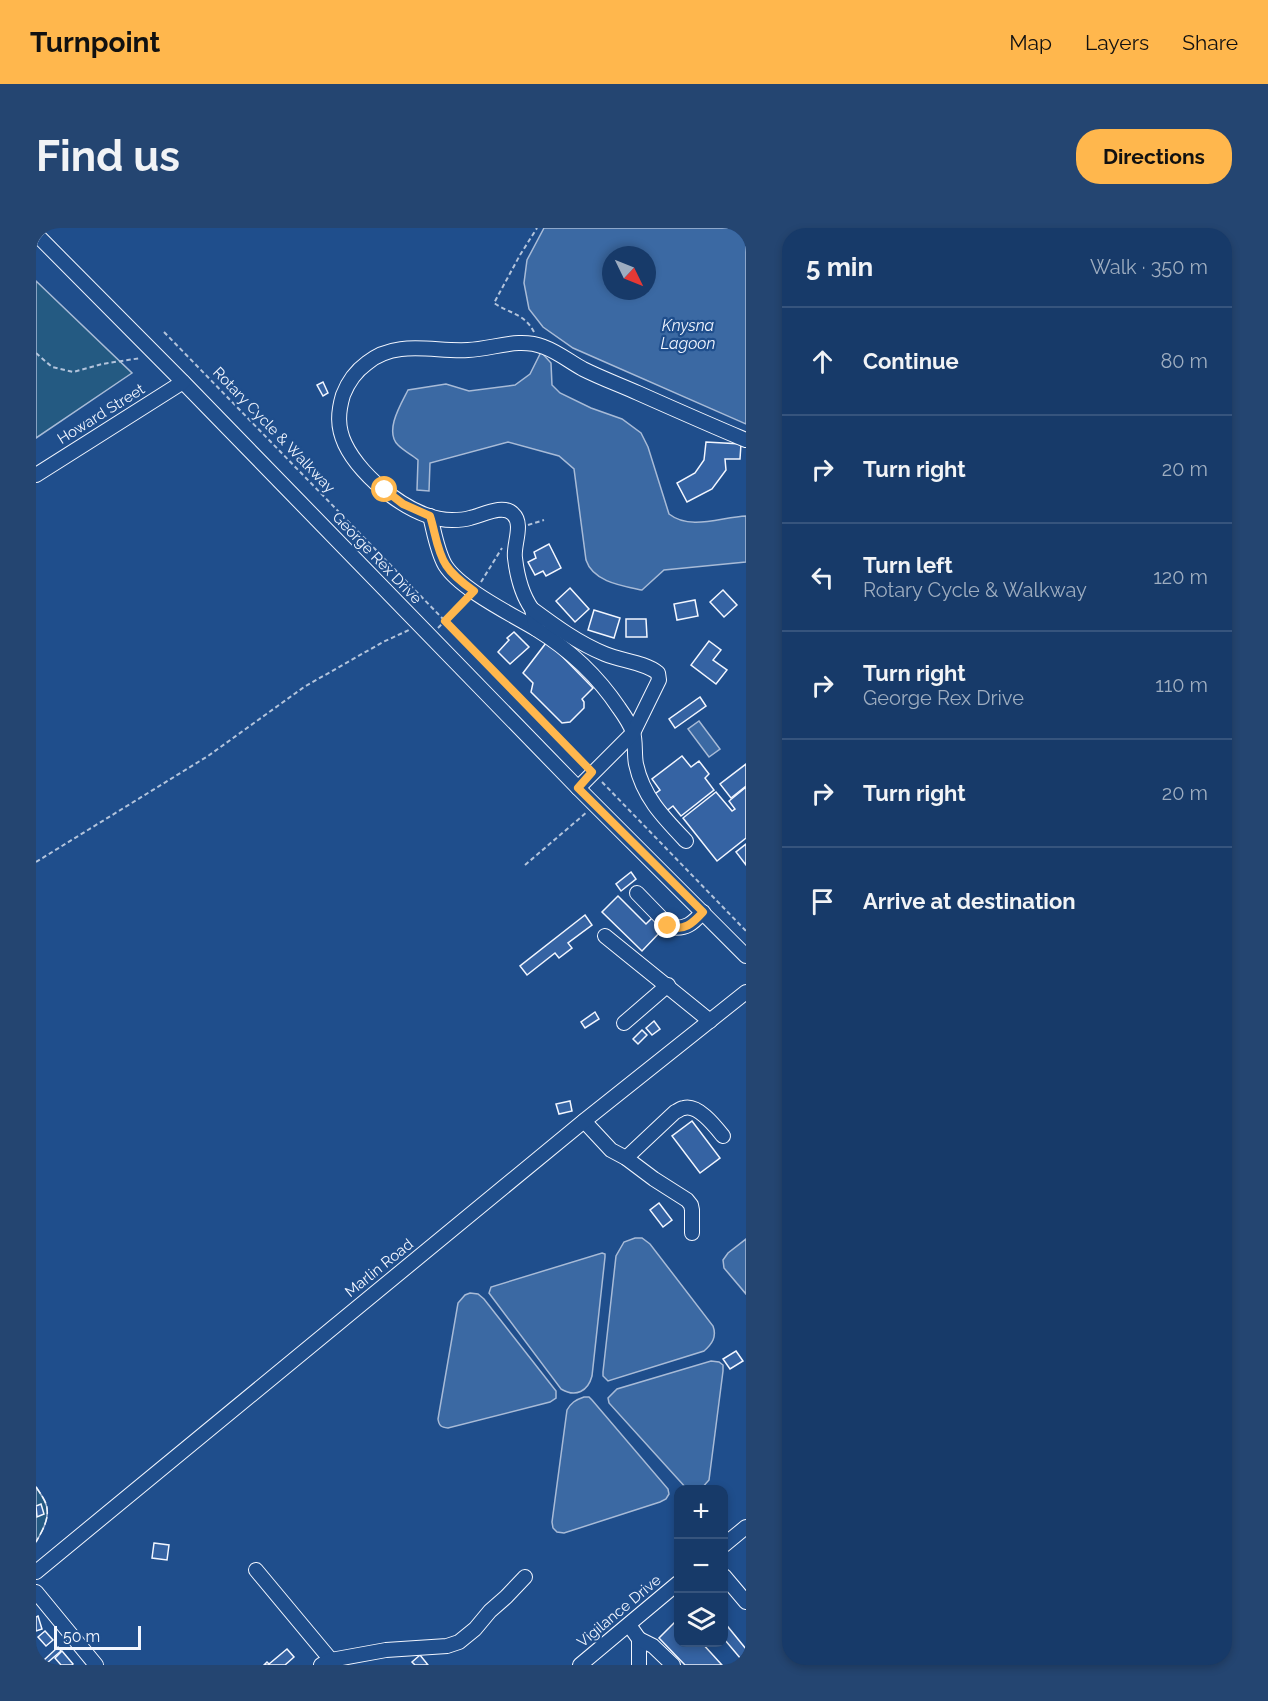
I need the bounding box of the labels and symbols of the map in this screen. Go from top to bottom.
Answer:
north arrow [602,246,656,300]
water label: Knysna Lagoon [661,316,715,353]
street label: Rotary Cycle & Walkway [209,363,339,497]
street label: Howard Street [54,380,148,448]
route start [371,476,397,502]
street label: George Rex Drive [329,508,426,608]
route end [654,912,680,938]
street label: Marlin Road [341,1235,417,1301]
street label: Vigilance Drive [574,1571,665,1651]
scale bar [54,1623,141,1650]

